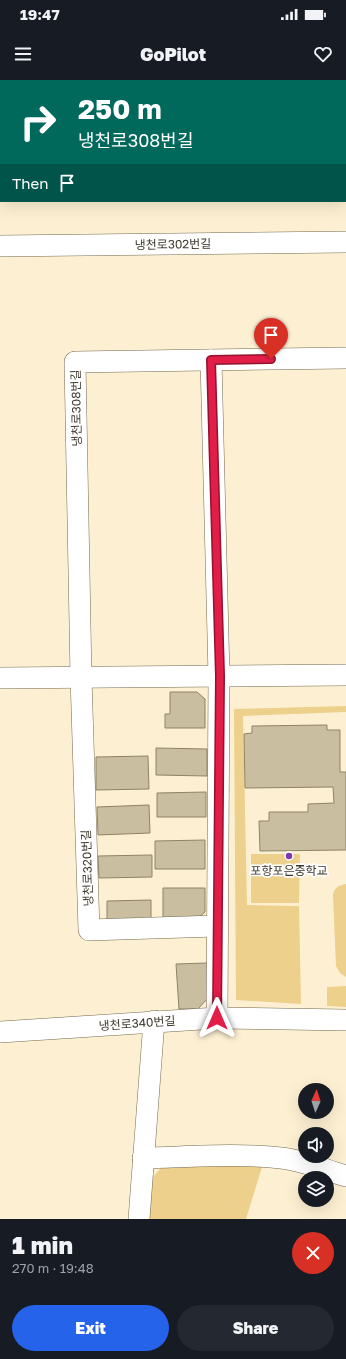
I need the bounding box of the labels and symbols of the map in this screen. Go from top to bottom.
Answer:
street label: 냉천로302번길 [135,236,211,252]
pin [254,318,288,359]
street label: 냉천로308번길 [68,369,84,447]
street label: 냉천로320번길 [78,829,96,907]
marker: 포항포은중학교 [284,851,294,861]
place label: 포항포은중학교 [250,863,328,878]
position arrow [196,997,238,1039]
street label: 냉천로340번길 [98,1013,176,1033]
north arrow [298,1083,334,1119]

